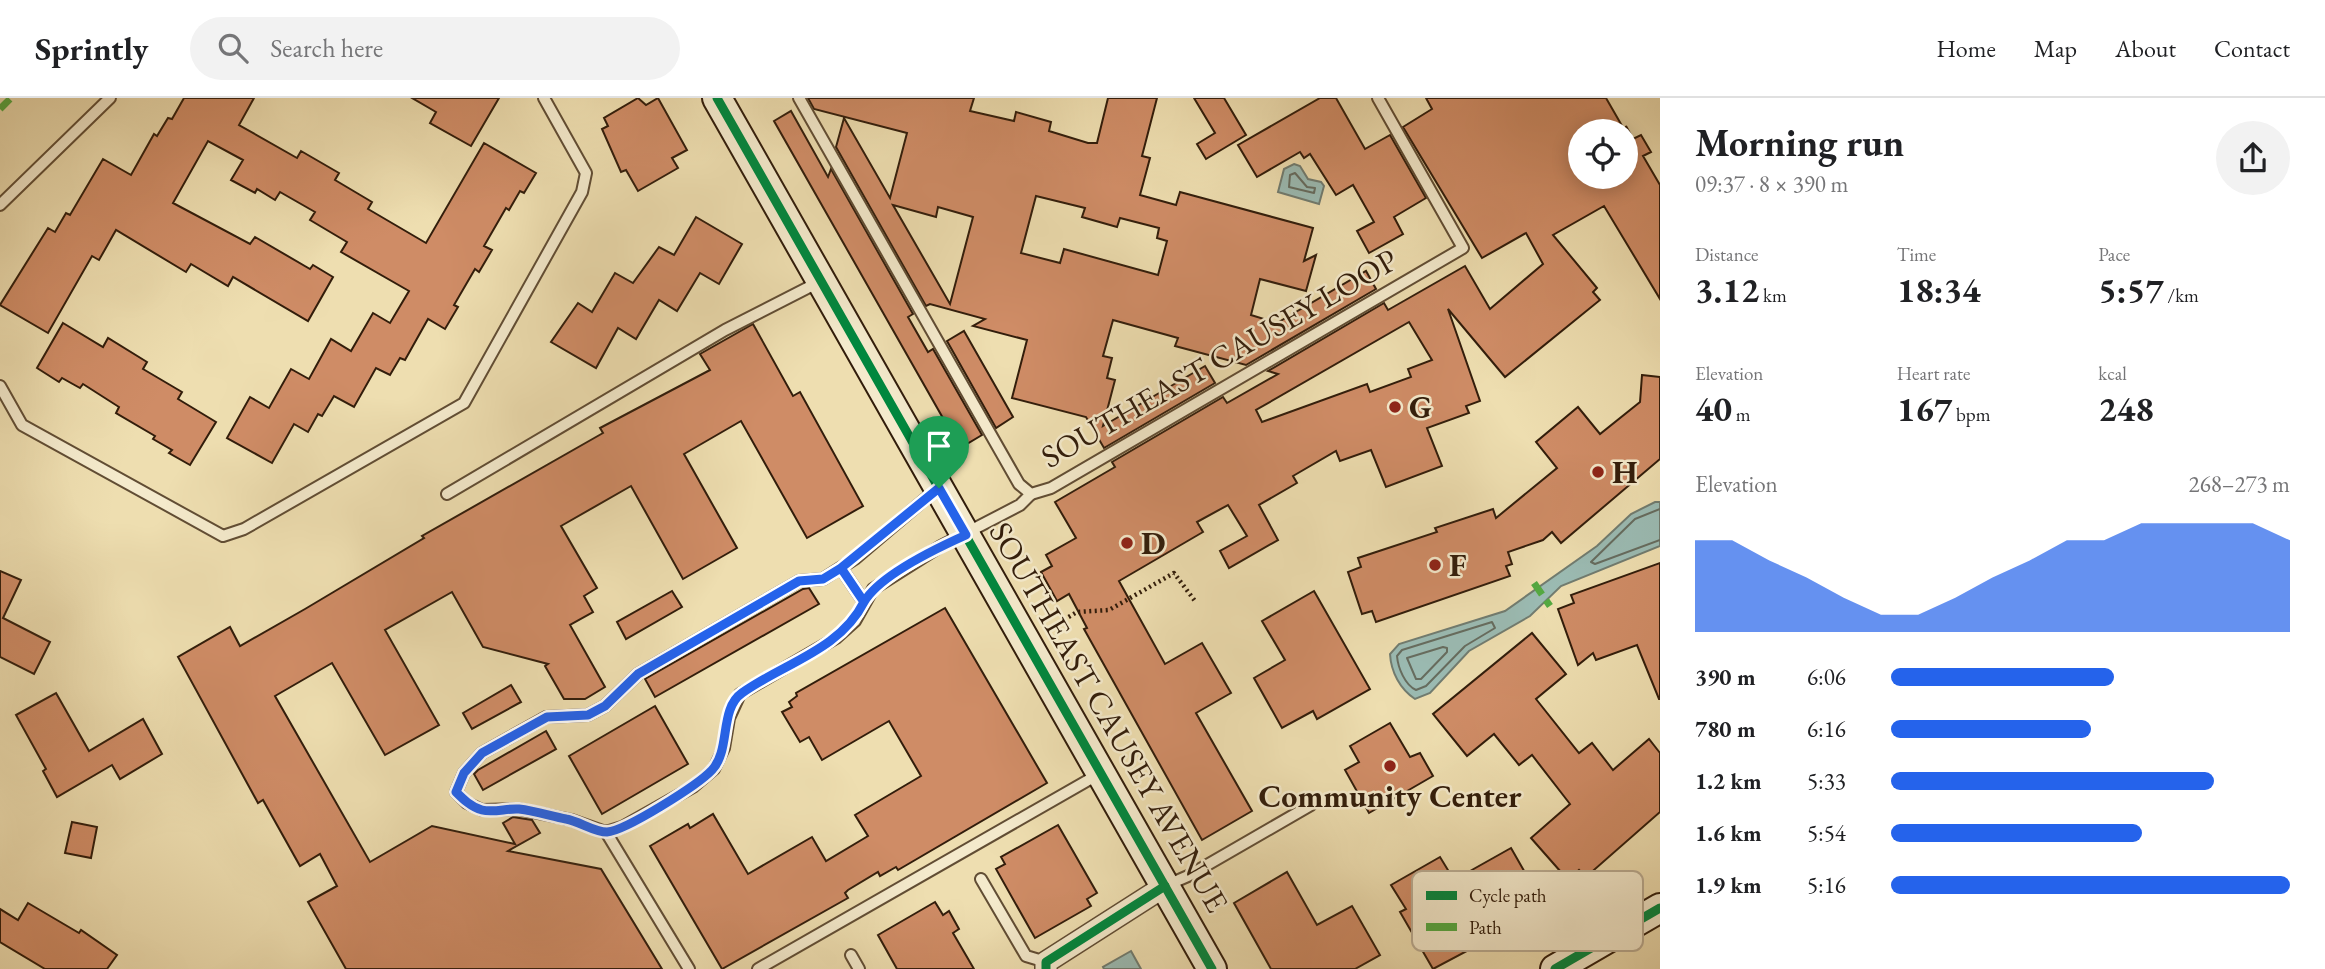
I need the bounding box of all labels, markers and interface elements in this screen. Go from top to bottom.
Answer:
search box [190,17,680,80]
text: Sprintly [35,27,148,70]
icon: search [214,29,252,67]
text: Search here [270,31,383,65]
text: Home [1936,33,1996,64]
text: Map [2034,33,2077,64]
text: About [2115,33,2176,64]
text: Contact [2214,33,2290,64]
text: Morning run [1695,118,1904,167]
map controls [1568,119,1638,189]
button: locate [1568,119,1638,189]
button: share [2216,121,2290,195]
text: 09:37 · 8 × 390 m [1695,169,1848,199]
street label: SOUTHEAST CAUSEY LOOP [1033,239,1405,477]
text: Distance [1695,242,1758,267]
text: Time [1897,242,1936,267]
text: Pace [2098,242,2130,267]
text: 3.12 [1695,267,1759,312]
text: 18:34 [1897,267,1981,312]
text: 5:57 [2098,267,2164,312]
text: km [1759,283,1787,308]
text: /km [2164,283,2199,308]
text: Elevation [1695,361,1763,386]
text: Heart rate [1897,361,1970,386]
text: kcal [2098,361,2127,386]
place label: G [1409,386,1432,428]
text: 40 [1695,386,1732,431]
text: 167 [1897,386,1952,431]
text: 248 [2098,386,2154,431]
marker: G [1387,399,1403,415]
text: m [1732,402,1751,427]
text: bpm [1952,402,1990,427]
pin [909,416,969,488]
icon: arrive [920,427,958,465]
place label: H [1612,451,1638,493]
marker: H [1590,464,1606,480]
text: Elevation [1695,469,1778,499]
text: 268–273 m [2189,469,2290,499]
street label: SOUTHEAST CAUSEY AVENUE [980,514,1238,920]
place label: D [1141,522,1166,564]
marker: D [1119,535,1135,551]
place label: F [1449,544,1466,586]
marker: F [1427,557,1443,573]
text: 390 m [1695,662,1756,692]
text: 6:06 [1807,662,1846,692]
text: 780 m [1695,714,1756,744]
text: 6:16 [1807,714,1846,744]
marker: Community Center [1382,758,1398,774]
text: 1.2 km [1695,766,1762,796]
text: 5:33 [1807,766,1846,796]
place label: Community Center [1259,775,1522,817]
text: 1.6 km [1695,818,1762,848]
text: 5:54 [1807,818,1846,848]
text: 1.9 km [1695,870,1762,900]
text: 5:16 [1807,870,1846,900]
legend [1412,871,1643,951]
text: Cycle path [1469,883,1547,908]
text: Path [1469,915,1502,940]

